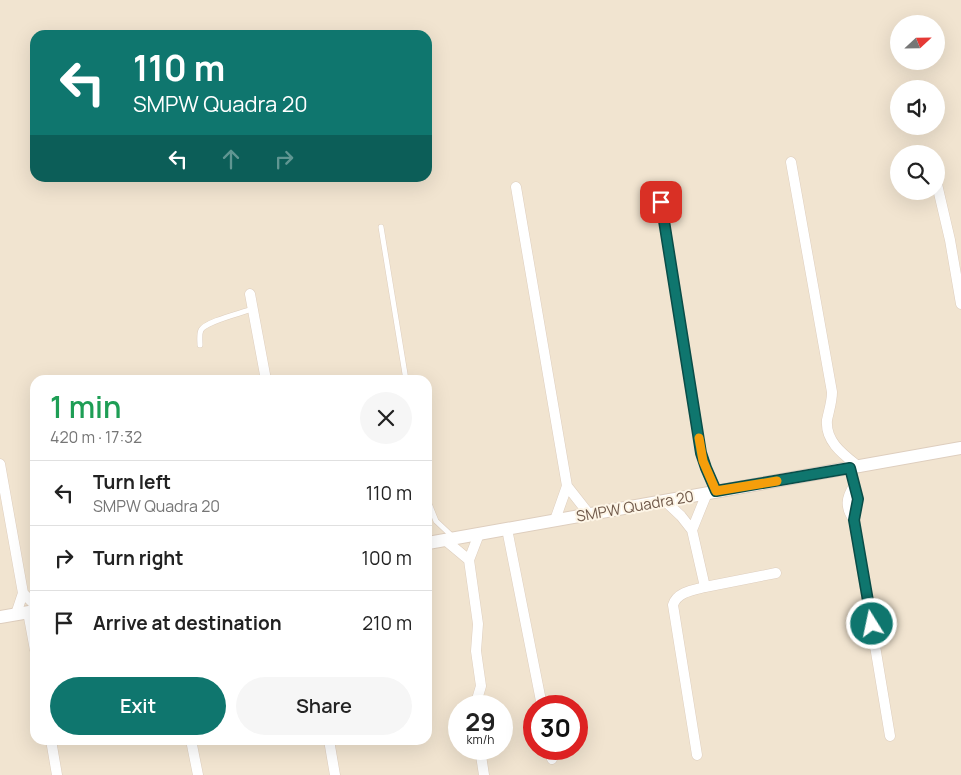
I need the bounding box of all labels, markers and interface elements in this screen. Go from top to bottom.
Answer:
north arrow [890,15,945,70]
map controls [890,15,945,200]
text: 110 m [133,44,225,92]
icon: left [50,50,115,115]
button: sound [890,80,945,135]
text: SMPW Quadra 20 [133,89,308,119]
icon: left [164,145,192,173]
icon: ahead [217,145,245,173]
icon: right [270,145,298,173]
button: search [890,145,945,200]
pin [640,181,682,223]
icon: arrive [647,188,675,216]
text: 1 min [50,386,122,427]
button: close [360,392,412,444]
text: 420 m · 17:32 [50,426,142,448]
text: Turn left [93,469,171,495]
icon: left [50,479,78,507]
text: 110 m [366,480,412,506]
street label: SMPW Quadra 20 [575,485,695,527]
text: SMPW Quadra 20 [93,495,220,517]
icon: right [50,544,78,572]
text: Turn right [93,545,183,571]
text: 100 m [361,545,412,571]
position arrow [845,597,897,649]
icon: arrive [50,609,78,637]
text: Arrive at destination [93,610,282,636]
text: 210 m [362,610,412,636]
button: Exit [50,677,226,735]
button: Share [236,677,412,735]
speed limit sign: 30 [523,695,588,760]
text: 29 [465,704,496,739]
text: km/h [467,731,494,748]

